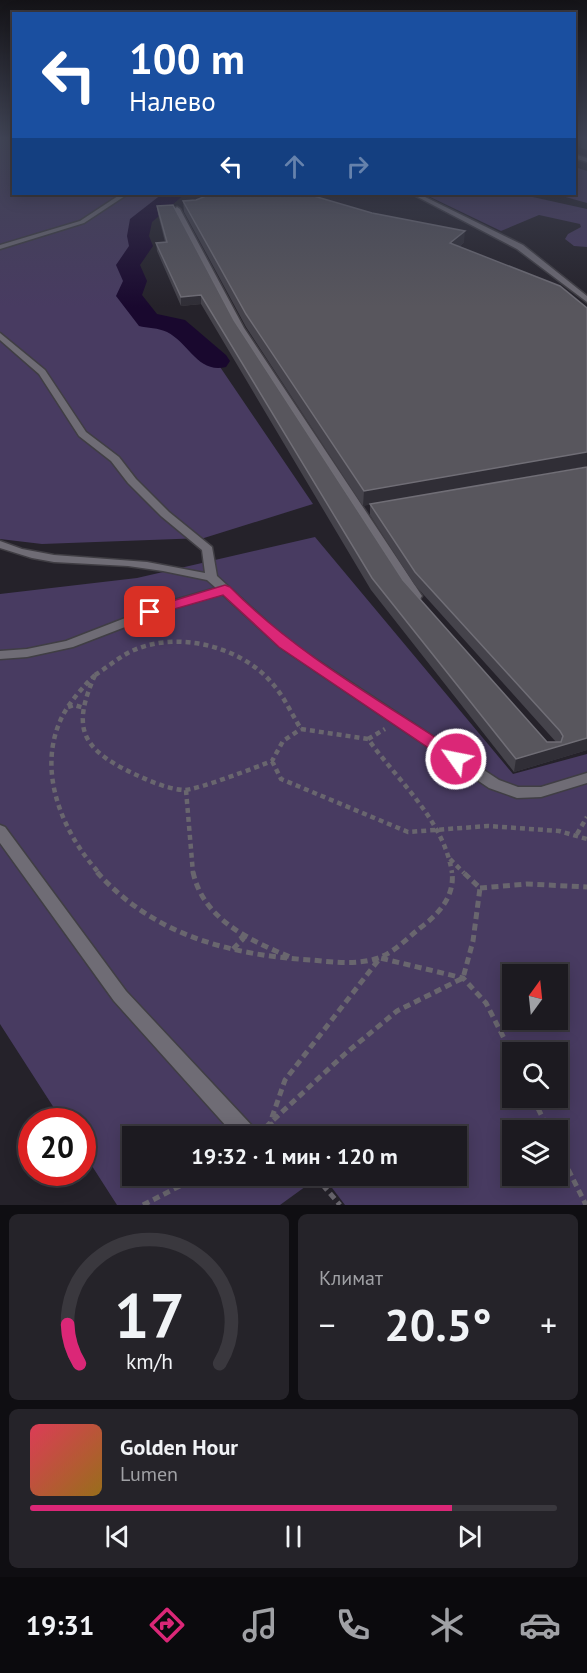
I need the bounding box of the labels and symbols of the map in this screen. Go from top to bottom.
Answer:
pin [124,586,175,637]
position arrow [424,727,488,791]
north arrow [502,964,568,1030]
speed limit sign: 20 [18,1108,96,1186]

